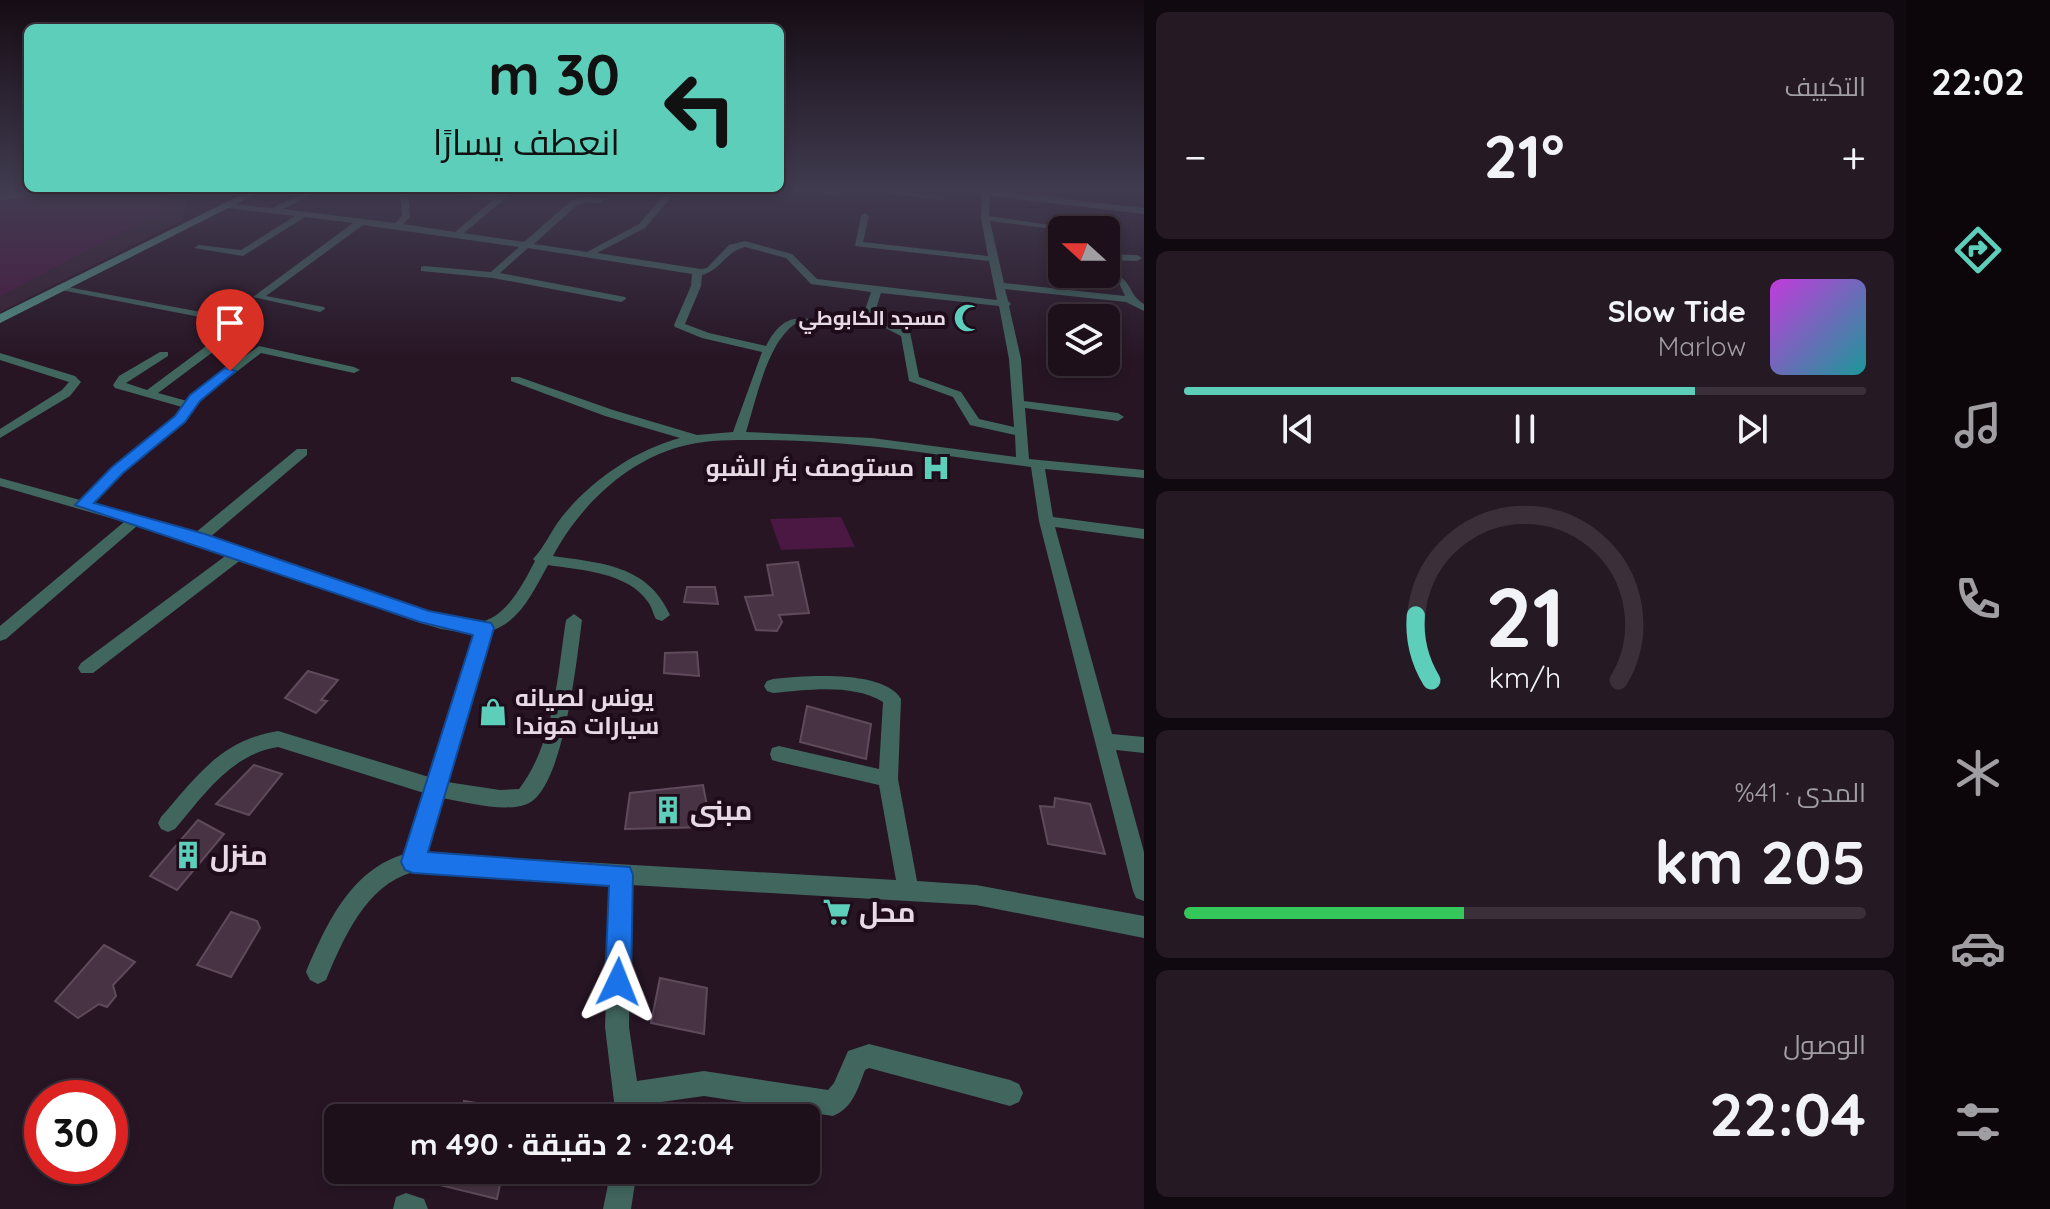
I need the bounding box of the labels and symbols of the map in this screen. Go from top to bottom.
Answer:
north arrow [1048,216,1120,288]
pin [196,289,264,371]
mosque icon: مسجد الكابوطي [953,303,983,333]
place label: مسجد الكابوطي [798,305,946,334]
place label: مستوصف بئر الشبو [706,452,914,482]
hospital icon: مستوصف بئر الشبو [921,453,951,483]
place label: يونس لصيانه سيارات هوندا [515,682,659,740]
shop icon: يونس لصيانه سيارات هوندا [478,697,508,727]
place label: مبنى [690,792,752,827]
building icon: مبنى [653,795,683,825]
place label: منزل [210,837,268,872]
building icon: منزل [173,840,203,870]
place label: محل [859,894,916,929]
supermarket icon: محل [822,897,852,927]
position arrow [576,940,660,1024]
speed limit sign: 30 [24,1080,128,1184]

